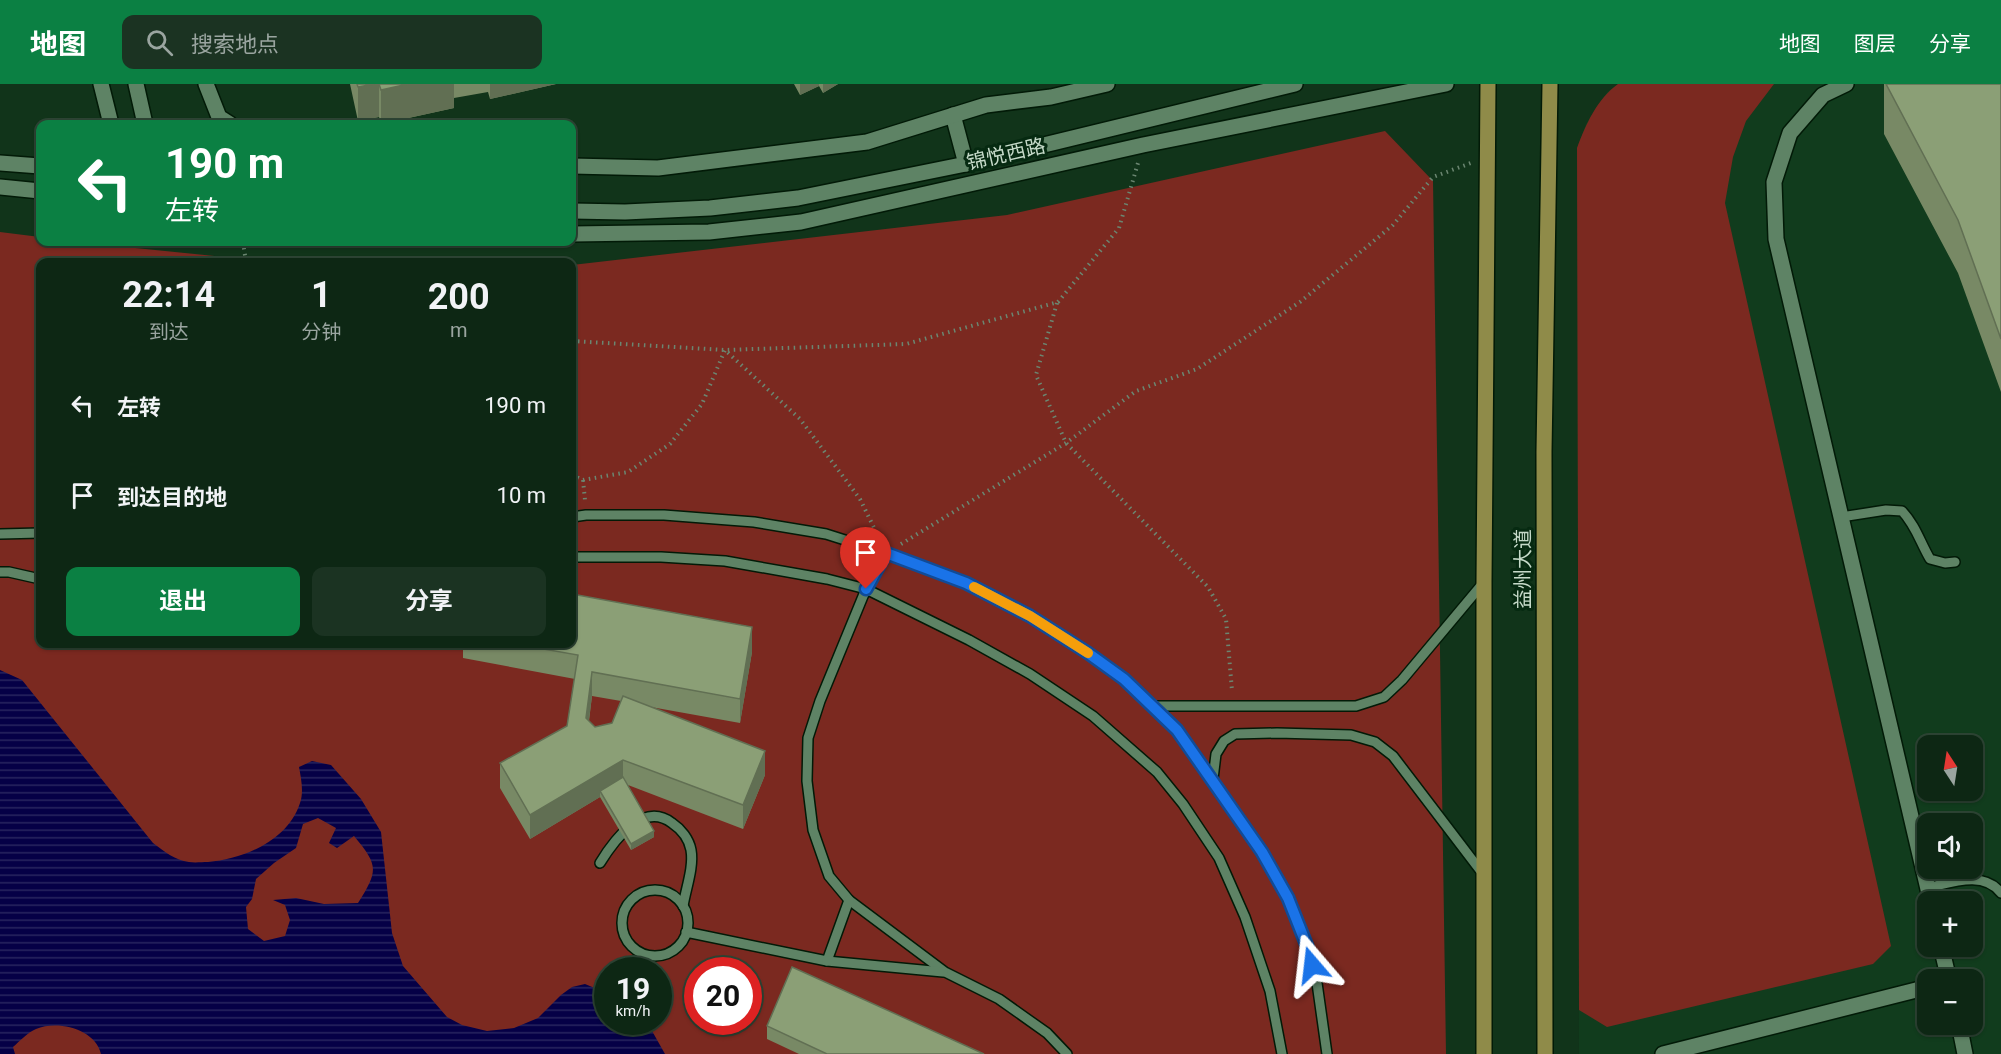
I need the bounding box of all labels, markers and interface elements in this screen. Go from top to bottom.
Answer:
search box [122,15,542,69]
icon: search [143,26,176,59]
text: 地图 [30,28,86,61]
text: 搜索地点 [191,32,279,57]
text: 地图 [1779,32,1821,56]
text: 图层 [1854,32,1896,56]
text: 分享 [1929,32,1971,56]
street label: 锦悦西路 [964,133,1048,175]
text: 190 m [165,139,284,188]
icon: left [66,144,144,222]
text: 左转 [165,195,219,227]
text: 22:14 [122,274,215,316]
text: 1 [311,274,332,316]
text: 200 [428,276,490,318]
text: m [450,318,467,342]
text: 到达 [149,320,189,344]
text: 分钟 [301,320,341,344]
icon: left [66,389,99,422]
text: 190 m [484,393,546,418]
text: 左转 [117,395,161,420]
icon: arrive [66,479,99,512]
text: 10 m [497,483,546,508]
text: 到达目的地 [117,485,227,510]
pin [840,527,891,589]
street label: 益州大道 [1511,529,1535,609]
icon: arrive [849,536,882,569]
button: 退出 [66,567,300,636]
button: 分享 [312,567,546,636]
north arrow [1917,735,1983,801]
map controls [1917,735,1983,1035]
button: sound [1917,813,1983,879]
button: + [1917,891,1983,957]
position arrow [1280,933,1344,997]
speed limit sign: 20 [684,957,762,1035]
button: − [1917,969,1983,1035]
text: 19 [616,971,650,1006]
text: km/h [615,1002,651,1020]

